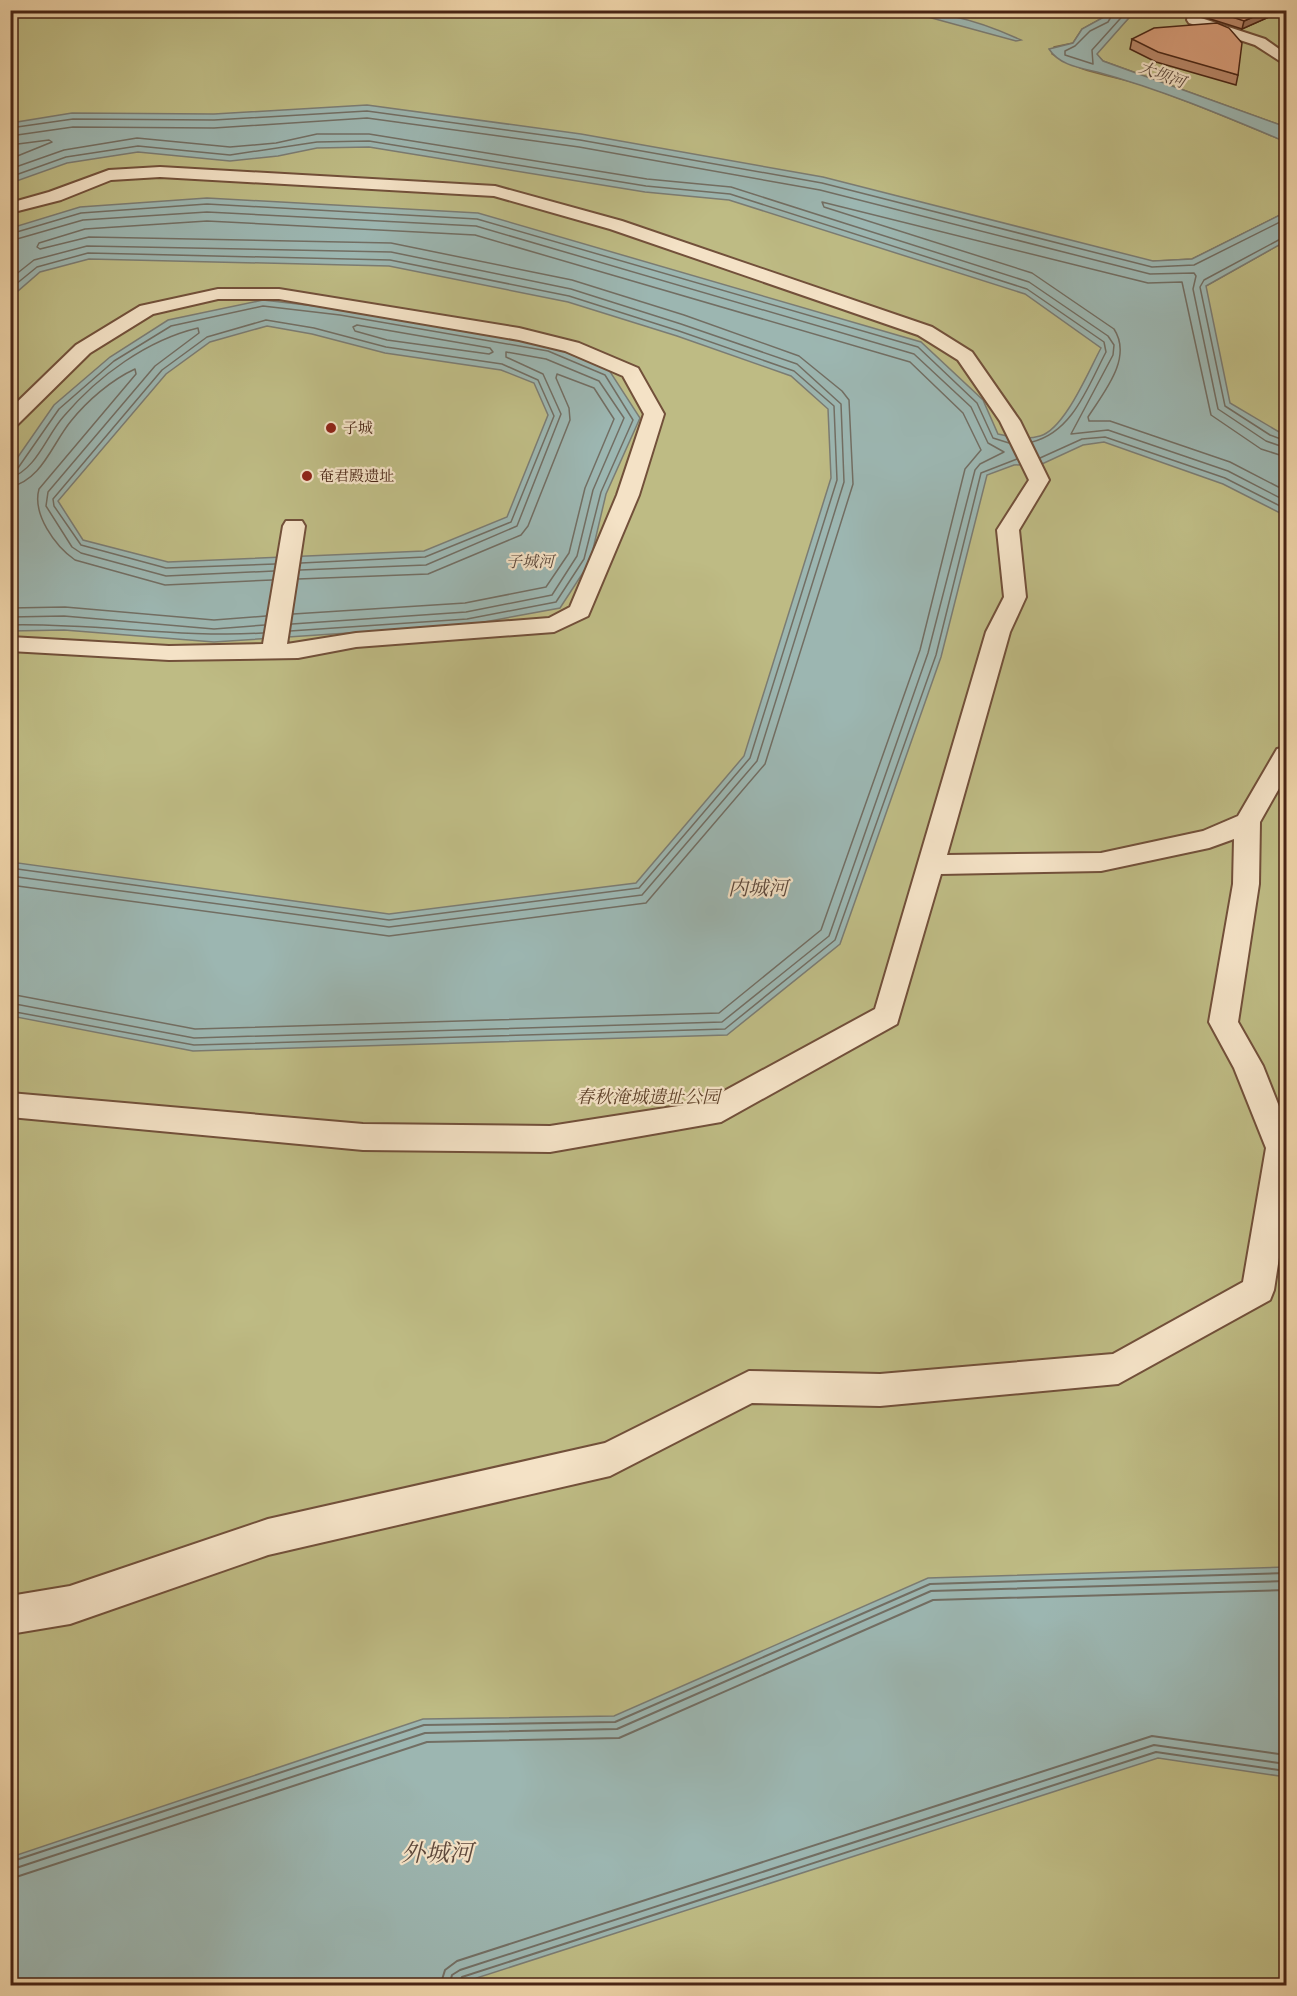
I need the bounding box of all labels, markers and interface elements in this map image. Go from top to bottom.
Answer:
water label: 大坝河 [1136,57,1191,94]
place label: 子城 [343,419,373,438]
marker: 子城 [324,421,338,435]
place label: 奄君殿遗址 [319,467,394,486]
marker: 奄君殿遗址 [300,469,314,483]
water label: 子城河 [506,552,557,572]
water label: 内城河 [728,876,791,901]
park label: 春秋淹城遗址公园 [576,1086,723,1109]
water label: 外城河 [401,1838,477,1869]

